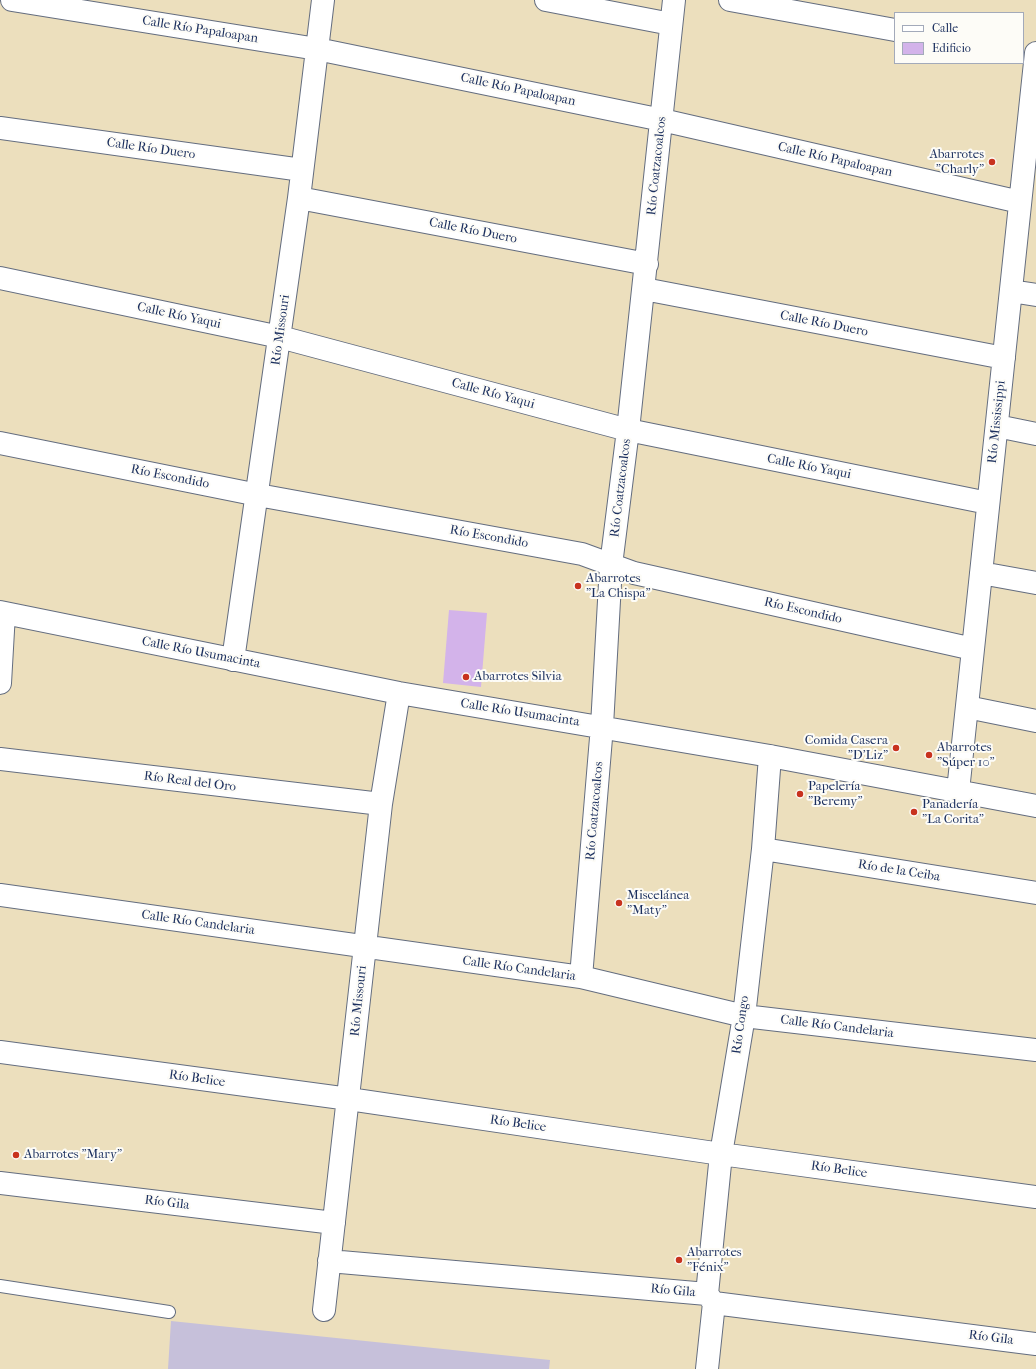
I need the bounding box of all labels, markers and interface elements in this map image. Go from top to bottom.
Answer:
legend [894,12,1024,64]
street label: Calle Río Papaloapan [141,13,259,47]
text: Calle [932,21,958,35]
text: Edificio [932,41,971,55]
street label: Calle Río Papaloapan [459,70,577,110]
street label: Río Coatzacoalcos [644,116,670,216]
street label: Calle Río Duero [106,135,196,163]
street label: Calle Río Papaloapan [776,139,894,181]
place label: Abarrotes "Charly" [929,147,984,178]
marker: Abarrotes "Charly" [987,157,997,167]
street label: Calle Río Duero [428,215,518,247]
street label: Río Missouri [268,294,294,366]
street label: Calle Río Yaqui [136,299,222,333]
street label: Calle Río Duero [779,308,869,340]
street label: Calle Río Yaqui [450,375,536,413]
street label: Río Mississippi [985,380,1009,464]
street label: Río Coatzacoalcos [607,438,635,538]
street label: Calle Río Yaqui [766,451,852,483]
street label: Río Escondido [129,462,211,492]
street label: Río Escondido [448,522,530,552]
place label: Abarrotes "La Chispa" [586,571,650,602]
marker: Abarrotes "La Chispa" [573,581,583,591]
street label: Río Escondido [763,594,843,628]
street label: Calle Río Usumacinta [140,634,262,672]
place label: Abarrotes Silvia [474,669,562,685]
marker: Abarrotes Silvia [461,672,471,682]
street label: Calle Río Usumacinta [459,696,581,730]
place label: Comida Casera "D'Liz" [805,733,888,764]
place label: Abarrotes "Súper 10" [937,740,995,771]
marker: Comida Casera "D'Liz" [891,743,901,753]
marker: Abarrotes "Súper 10" [924,750,934,760]
street label: Río Coatzacoalcos [583,761,607,861]
street label: Río Real del Oro [143,769,237,795]
place label: Papelería "Beremy" [808,779,863,810]
marker: Papelería "Beremy" [795,789,805,799]
place label: Panadería "La Corita" [922,797,984,828]
marker: Panadería "La Corita" [909,807,919,817]
street label: Río de la Ceiba [857,857,941,885]
place label: Miscelánea "Maty" [627,888,689,919]
marker: Miscelánea "Maty" [614,898,624,908]
street label: Calle Río Candelaria [140,907,256,939]
street label: Calle Río Candelaria [461,953,577,985]
street label: Río Missouri [348,965,370,1037]
street label: Río Congo [729,995,753,1055]
street label: Calle Río Candelaria [779,1012,895,1042]
street label: Río Belice [168,1067,226,1091]
street label: Río Belice [489,1112,547,1136]
place label: Abarrotes "Mary" [24,1147,122,1163]
marker: Abarrotes "Mary" [11,1150,21,1160]
street label: Río Belice [810,1158,868,1182]
street label: Río Gila [144,1193,190,1213]
place label: Abarrotes "Fénix" [687,1245,742,1276]
marker: Abarrotes "Fénix" [674,1255,684,1265]
street label: Río Gila [650,1281,696,1301]
street label: Río Gila [968,1328,1014,1348]

